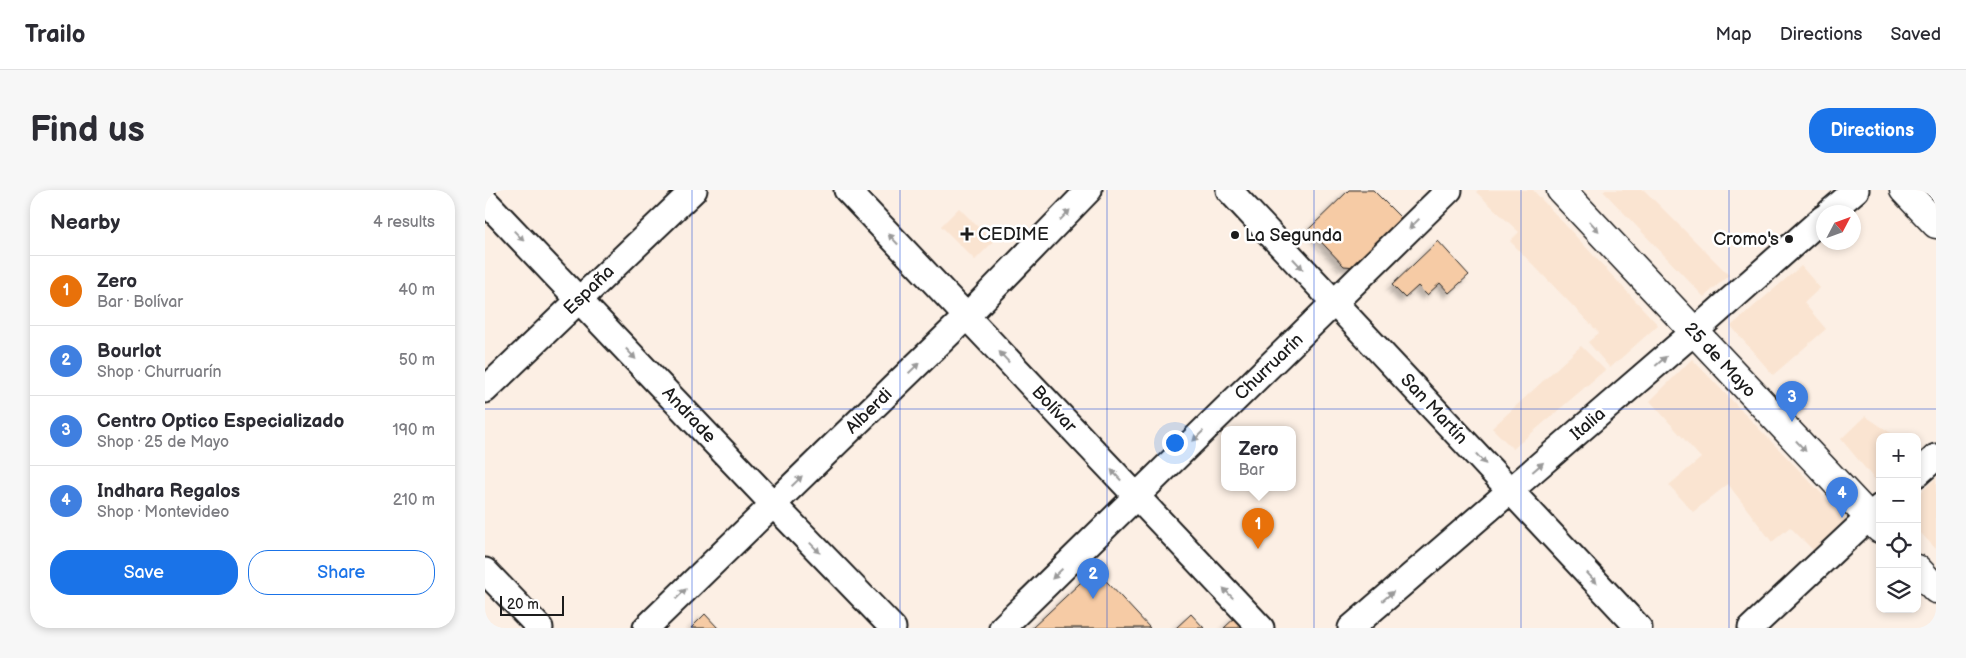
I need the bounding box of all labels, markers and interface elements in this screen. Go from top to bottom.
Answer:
text: Trailo [25,20,85,49]
text: Map [1716,24,1752,45]
text: Directions [1780,24,1862,45]
text: Saved [1890,24,1941,45]
button: Directions [1809,108,1936,153]
text: Find us [30,109,145,152]
north arrow [1816,205,1861,250]
one-way arrow [1059,209,1071,221]
text: Nearby [50,210,120,235]
text: 4 results [373,213,435,232]
one-way arrow [1409,218,1421,230]
one-way arrow [1588,219,1600,231]
place label: CEDIME [978,224,1049,245]
place label: La Segunda [1245,225,1342,246]
marker: CEDIME [960,227,974,241]
marker: La Segunda [1229,229,1241,241]
place label: Cromo's [1713,229,1779,250]
one-way arrow [513,230,525,242]
one-way arrow [887,233,899,245]
marker: Cromo's [1783,233,1795,245]
one-way arrow [1292,257,1304,269]
street label: España [559,261,619,319]
text: Zero [97,270,137,293]
text: 1 [63,281,69,300]
text: 40 m [398,281,435,300]
text: Bar · Bolívar [97,293,183,312]
street label: 25 de Mayo [1680,318,1760,402]
street label: Churruarín [1230,329,1308,405]
text: Bourlot [97,340,161,363]
one-way arrow [625,347,637,359]
text: 2 [61,351,71,370]
text: 50 m [399,351,435,370]
one-way arrow [998,351,1010,363]
one-way arrow [1654,356,1667,367]
one-way arrow [908,362,920,374]
text: Shop · Churruarín [97,363,222,382]
street label: San Martín [1396,369,1472,449]
street label: Bolívar [1027,381,1081,437]
pin: 3 [1776,381,1808,422]
street label: Andrade [658,383,720,448]
street label: Alberdi [841,384,897,438]
street label: Italia [1566,403,1610,445]
text: Centro Optico Especializado [97,410,344,433]
text: 3 [61,421,71,440]
text: 190 m [393,421,435,440]
popup [1221,426,1296,491]
your location [1162,430,1188,456]
one-way arrow [1193,430,1205,442]
text: Shop · 25 de Mayo [97,433,229,452]
map controls [1876,433,1921,613]
button: + [1876,433,1921,478]
text: Zero [1238,438,1279,461]
one-way arrow [1795,440,1807,452]
one-way arrow [1475,453,1487,465]
text: Bar [1238,461,1264,480]
one-way arrow [1531,462,1544,473]
one-way arrow [1110,469,1122,481]
one-way arrow [791,475,803,487]
pin: 4 [1826,477,1858,518]
button: − [1876,478,1921,523]
text: Indhara Regalos [97,480,240,503]
text: 4 [61,491,71,510]
text: 210 m [393,491,435,510]
text: Shop · Montevideo [97,503,229,522]
pin: 1 [1242,508,1274,549]
button: locate [1876,523,1921,568]
one-way arrow [809,542,821,554]
button: Save [50,550,238,595]
button: Share [248,550,435,595]
pin: 2 [1077,558,1109,599]
one-way arrow [1052,568,1064,580]
button: layers [1876,568,1921,613]
one-way arrow [1586,571,1598,583]
one-way arrow [1222,587,1234,599]
one-way arrow [675,588,687,600]
one-way arrow [1382,591,1394,602]
scale bar [500,593,564,616]
text: 20 m [507,596,539,613]

